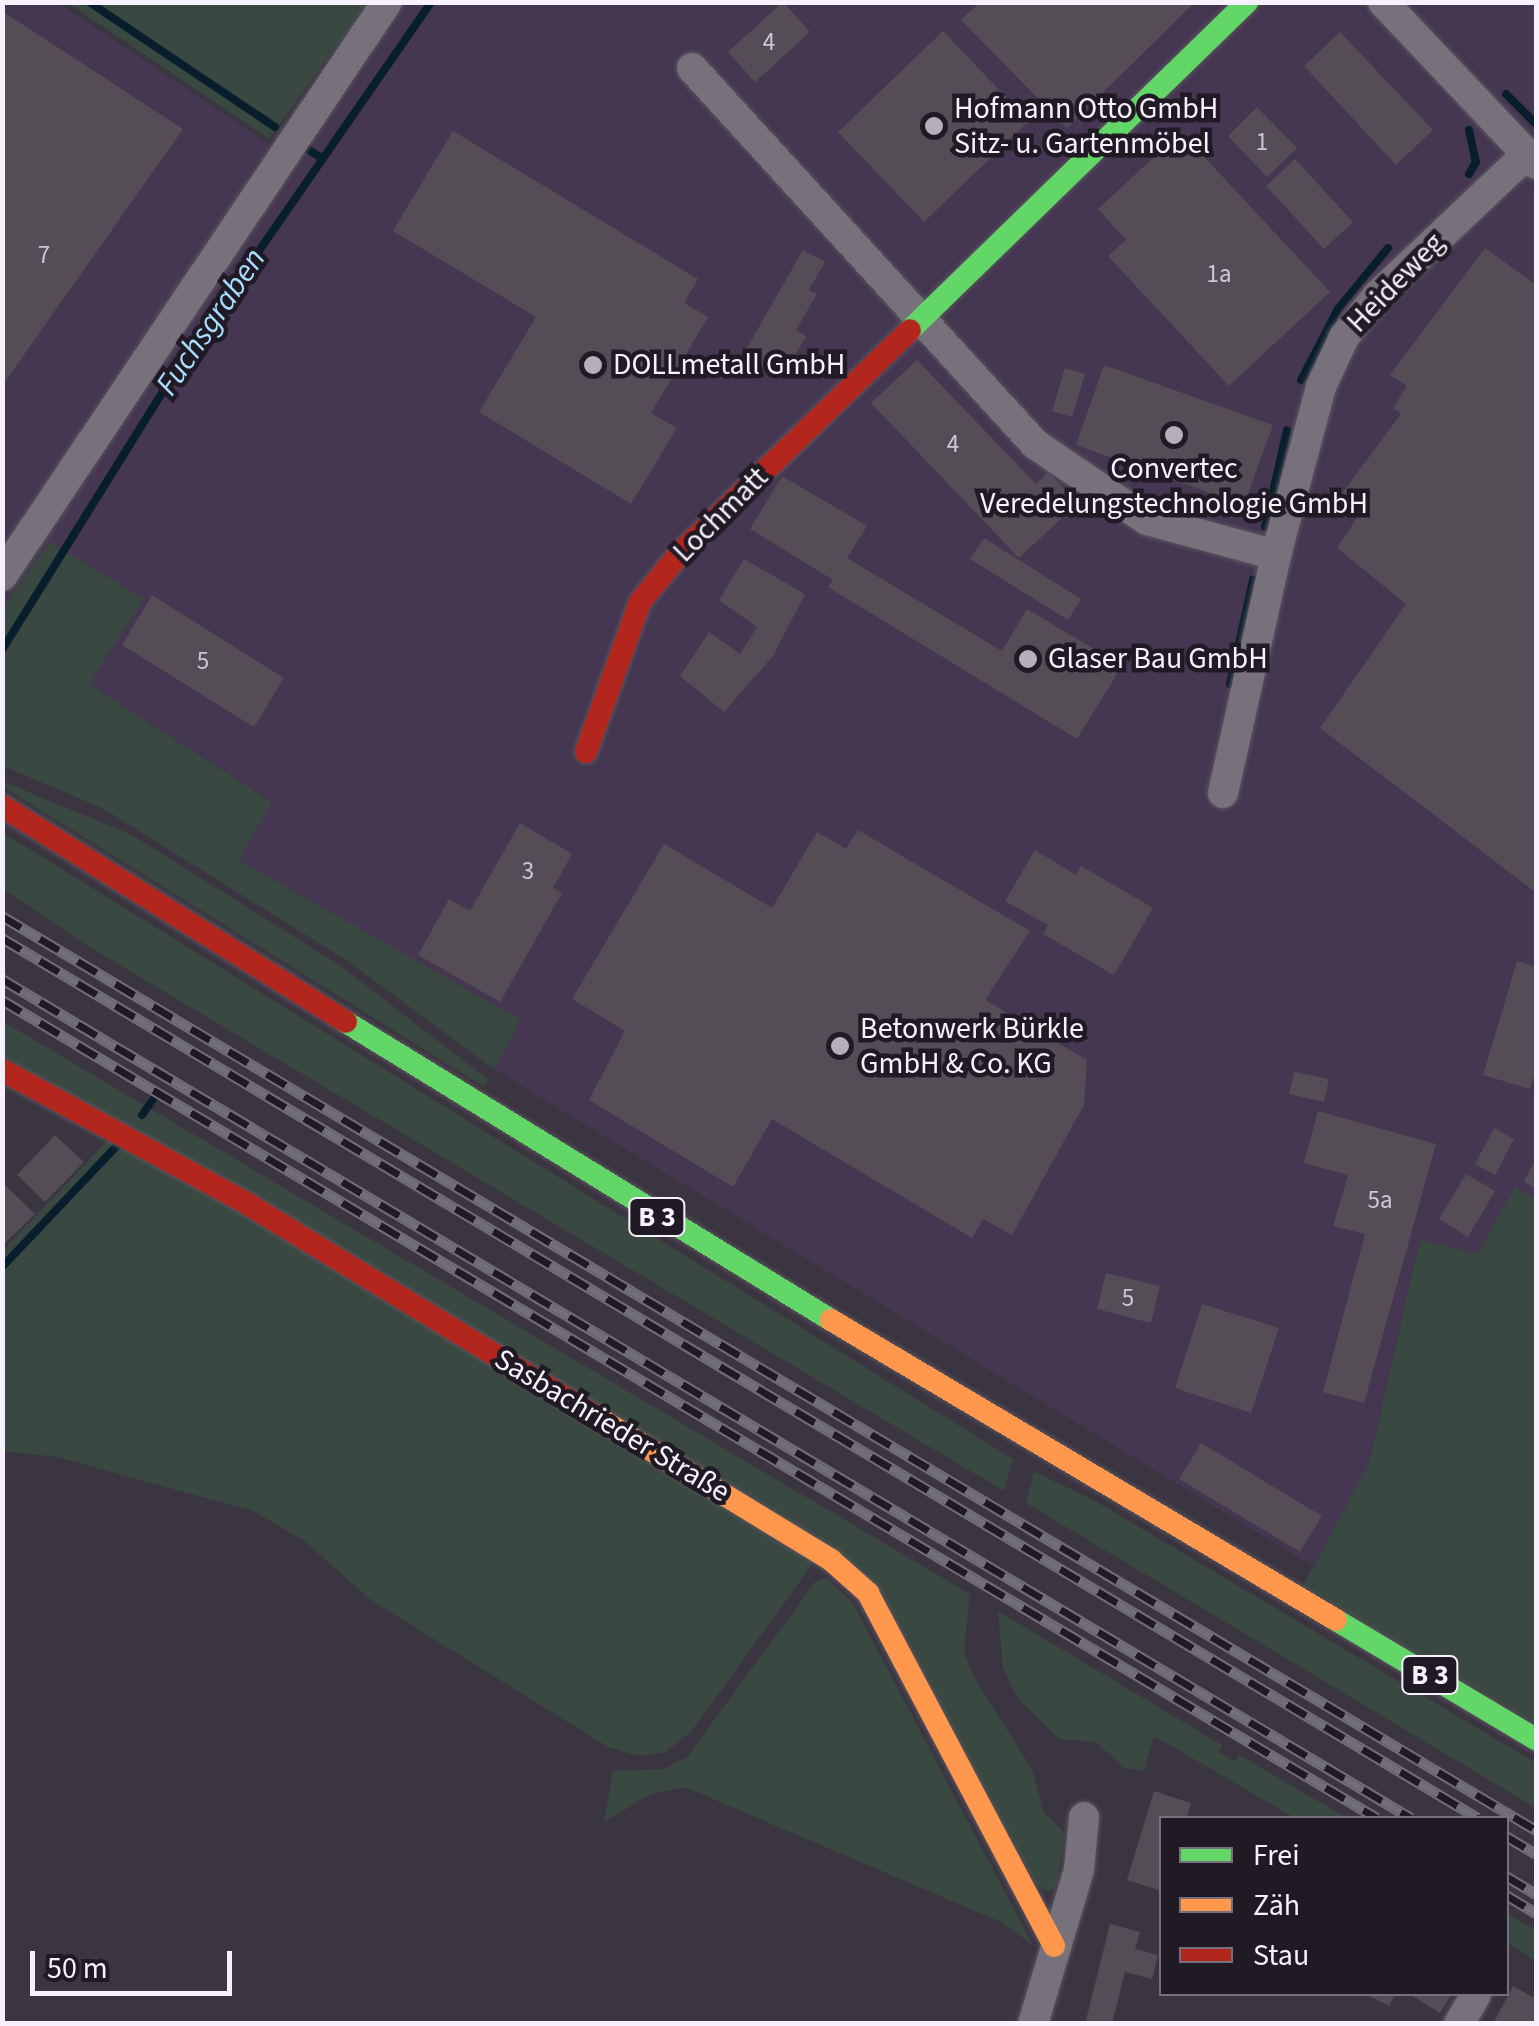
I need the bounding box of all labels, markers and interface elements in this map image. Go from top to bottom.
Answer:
house number: 4 [763,27,775,57]
place label: Hofmann Otto GmbH Sitz- u. Gartenmöbel [954,91,1218,162]
marker: Hofmann Otto GmbH Sitz- u. Gartenmöbel [923,115,945,137]
house number: 1 [1256,127,1268,157]
street label: Heideweg [1340,226,1452,340]
house number: 7 [38,240,50,270]
water label: Fuchsgraben [148,241,274,403]
house number: 1a [1206,259,1232,289]
place label: DOLLmetall GmbH [613,347,845,383]
marker: DOLLmetall GmbH [582,354,604,376]
marker: Convertec Veredelungstechnologie GmbH [1163,424,1185,446]
house number: 4 [947,429,959,459]
place label: Convertec Veredelungstechnologie GmbH [980,451,1368,522]
street label: Lochmatt [666,460,776,570]
place label: Glaser Bau GmbH [1048,641,1268,677]
house number: 5 [197,646,209,676]
marker: Glaser Bau GmbH [1017,648,1039,670]
house number: 3 [522,856,534,886]
place label: Betonwerk Bürkle GmbH & Co. KG [860,1011,1084,1082]
marker: Betonwerk Bürkle GmbH & Co. KG [829,1035,851,1057]
house number: 5a [1367,1185,1393,1215]
road number: B 3 [627,1194,687,1240]
house number: 5 [1122,1283,1134,1313]
street label: Sasbachrieder Straße [488,1342,736,1510]
road number: B 3 [1400,1652,1460,1698]
legend [1159,1816,1509,1996]
text: Frei [1253,1834,1300,1877]
text: Zäh [1253,1884,1300,1927]
scale bar [35,1931,238,1993]
text: Stau [1253,1934,1309,1977]
text: 50 m [47,1947,108,1990]

